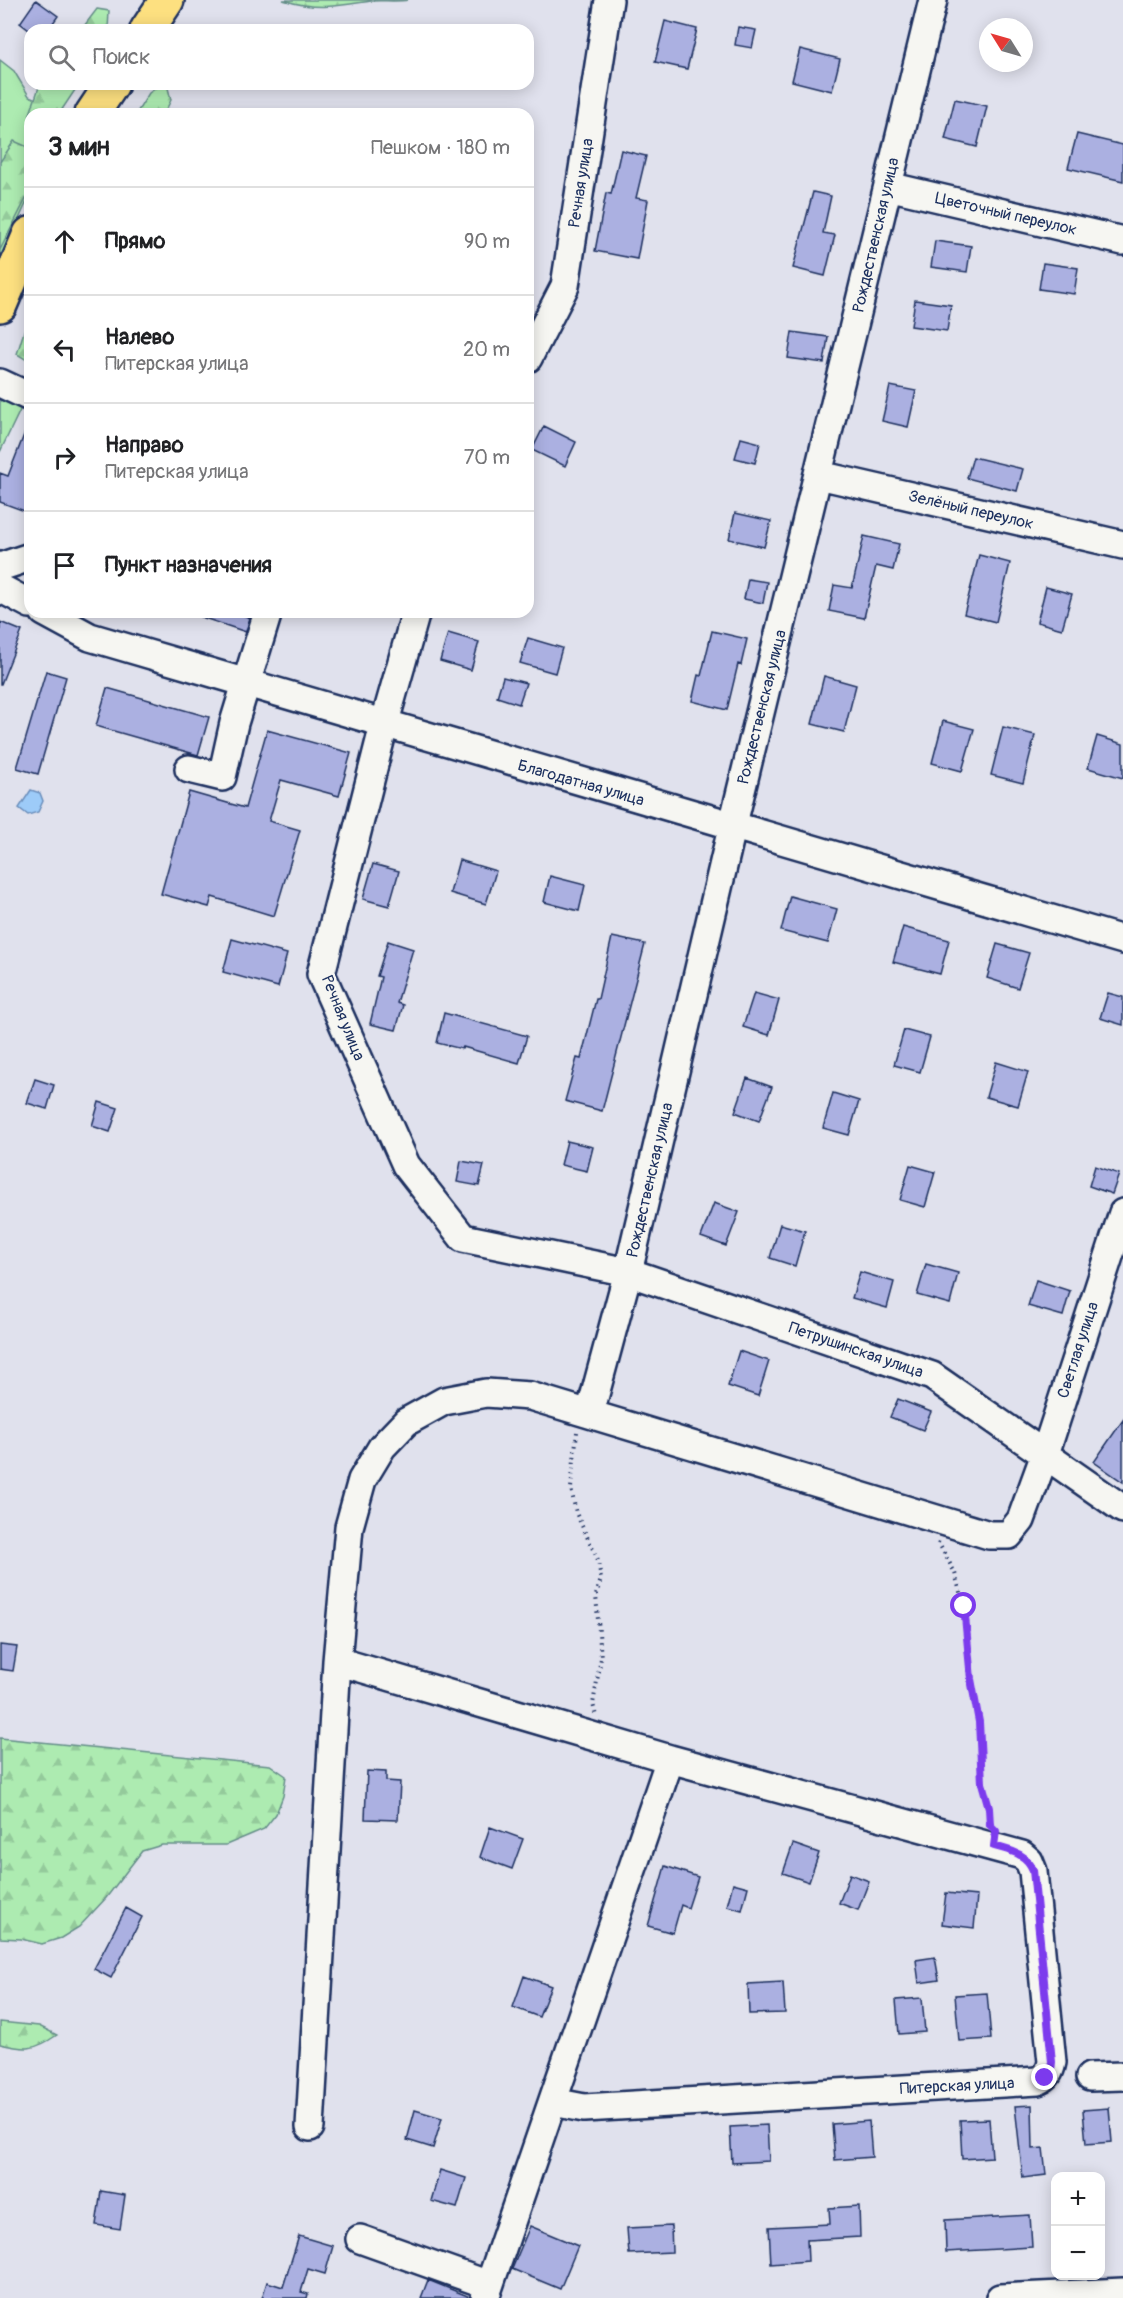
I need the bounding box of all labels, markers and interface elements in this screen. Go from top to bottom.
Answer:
north arrow [979,18,1033,72]
search box [24,24,534,90]
icon: search [45,41,78,74]
text: Поиск [93,43,150,71]
text: 3 мин [48,131,110,163]
text: Пешком · 180 m [371,135,510,160]
street label: Речная улица [564,137,598,229]
street label: Рождественская улица [848,156,904,314]
street label: Цветочный переулок [933,188,1079,240]
icon: ahead [48,225,81,258]
text: Прямо [105,227,165,255]
text: 90 m [464,229,510,254]
text: Налево [105,323,174,351]
icon: left [48,333,81,366]
text: 20 m [463,337,510,362]
text: Питерская улица [105,351,249,376]
text: Направо [105,431,184,459]
icon: right [48,441,81,474]
text: 70 m [464,445,510,470]
text: Питерская улица [105,459,249,484]
street label: Зелёный переулок [907,486,1035,534]
icon: arrive [48,549,81,582]
text: Пункт назначения [105,551,272,579]
street label: Рождественская улица [733,628,791,786]
street label: Благодатная улица [515,755,647,811]
street label: Речная улица [317,972,369,1064]
street label: Рождественская улица [622,1101,678,1259]
street label: Светлая улица [1053,1299,1103,1401]
street label: Петрушинская улица [786,1318,926,1382]
route start [950,1592,976,1618]
route end [1031,2064,1057,2090]
street label: Питерская улица [899,2073,1015,2099]
map controls [1051,2172,1105,2280]
button: + [1051,2172,1105,2226]
button: − [1051,2226,1105,2280]

